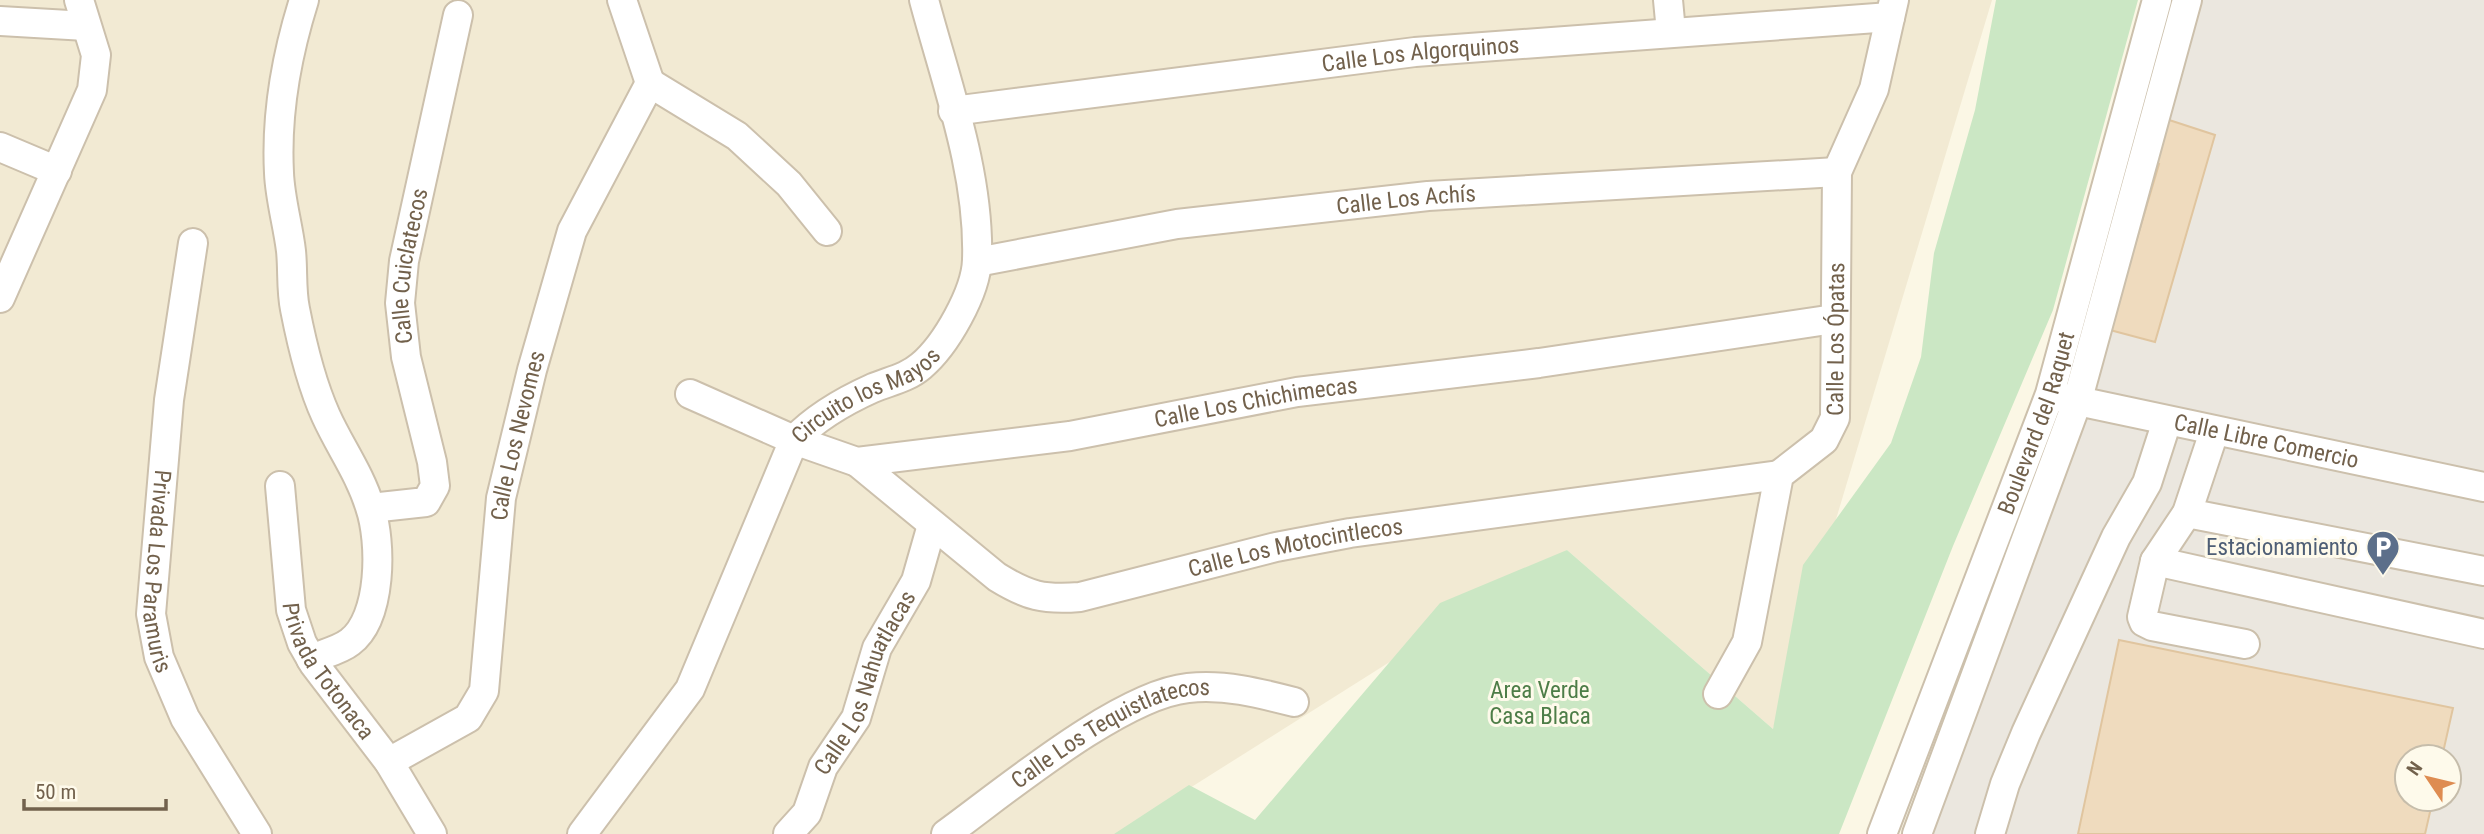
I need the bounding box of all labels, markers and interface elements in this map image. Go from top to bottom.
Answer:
street label: Calle Los Algorquinos [1320,31,1520,77]
street label: Calle Los Achís [1335,180,1477,220]
street label: Calle Cuiclatecos [386,186,433,345]
street label: Calle Los Ópatas [1821,262,1850,416]
street label: Boulevard del Raquet [1992,329,2080,518]
street label: Circuito los Mayos [786,342,946,449]
street label: Calle Los Nevomes [486,347,550,522]
street label: Calle Los Chichimecas [1152,371,1359,433]
street label: Calle Libre Comercio [2172,408,2361,474]
street label: Privada Los Paramuris [137,469,178,677]
street label: Calle Los Motocintlecos [1185,513,1404,582]
parking icon: Estacionamiento [2364,528,2402,577]
place label: Estacionamiento [2206,534,2358,561]
street label: Calle Los Nahuatlacas [808,586,921,780]
street label: Privada Totonaca [277,602,380,745]
street label: Calle Los Tequistlatecos [1006,673,1210,794]
park label: Area Verde Casa Blaca [1489,677,1591,730]
north arrow [2393,743,2463,813]
text: N [2402,757,2427,780]
scale bar [24,768,166,812]
text: 50 m [35,780,76,804]

